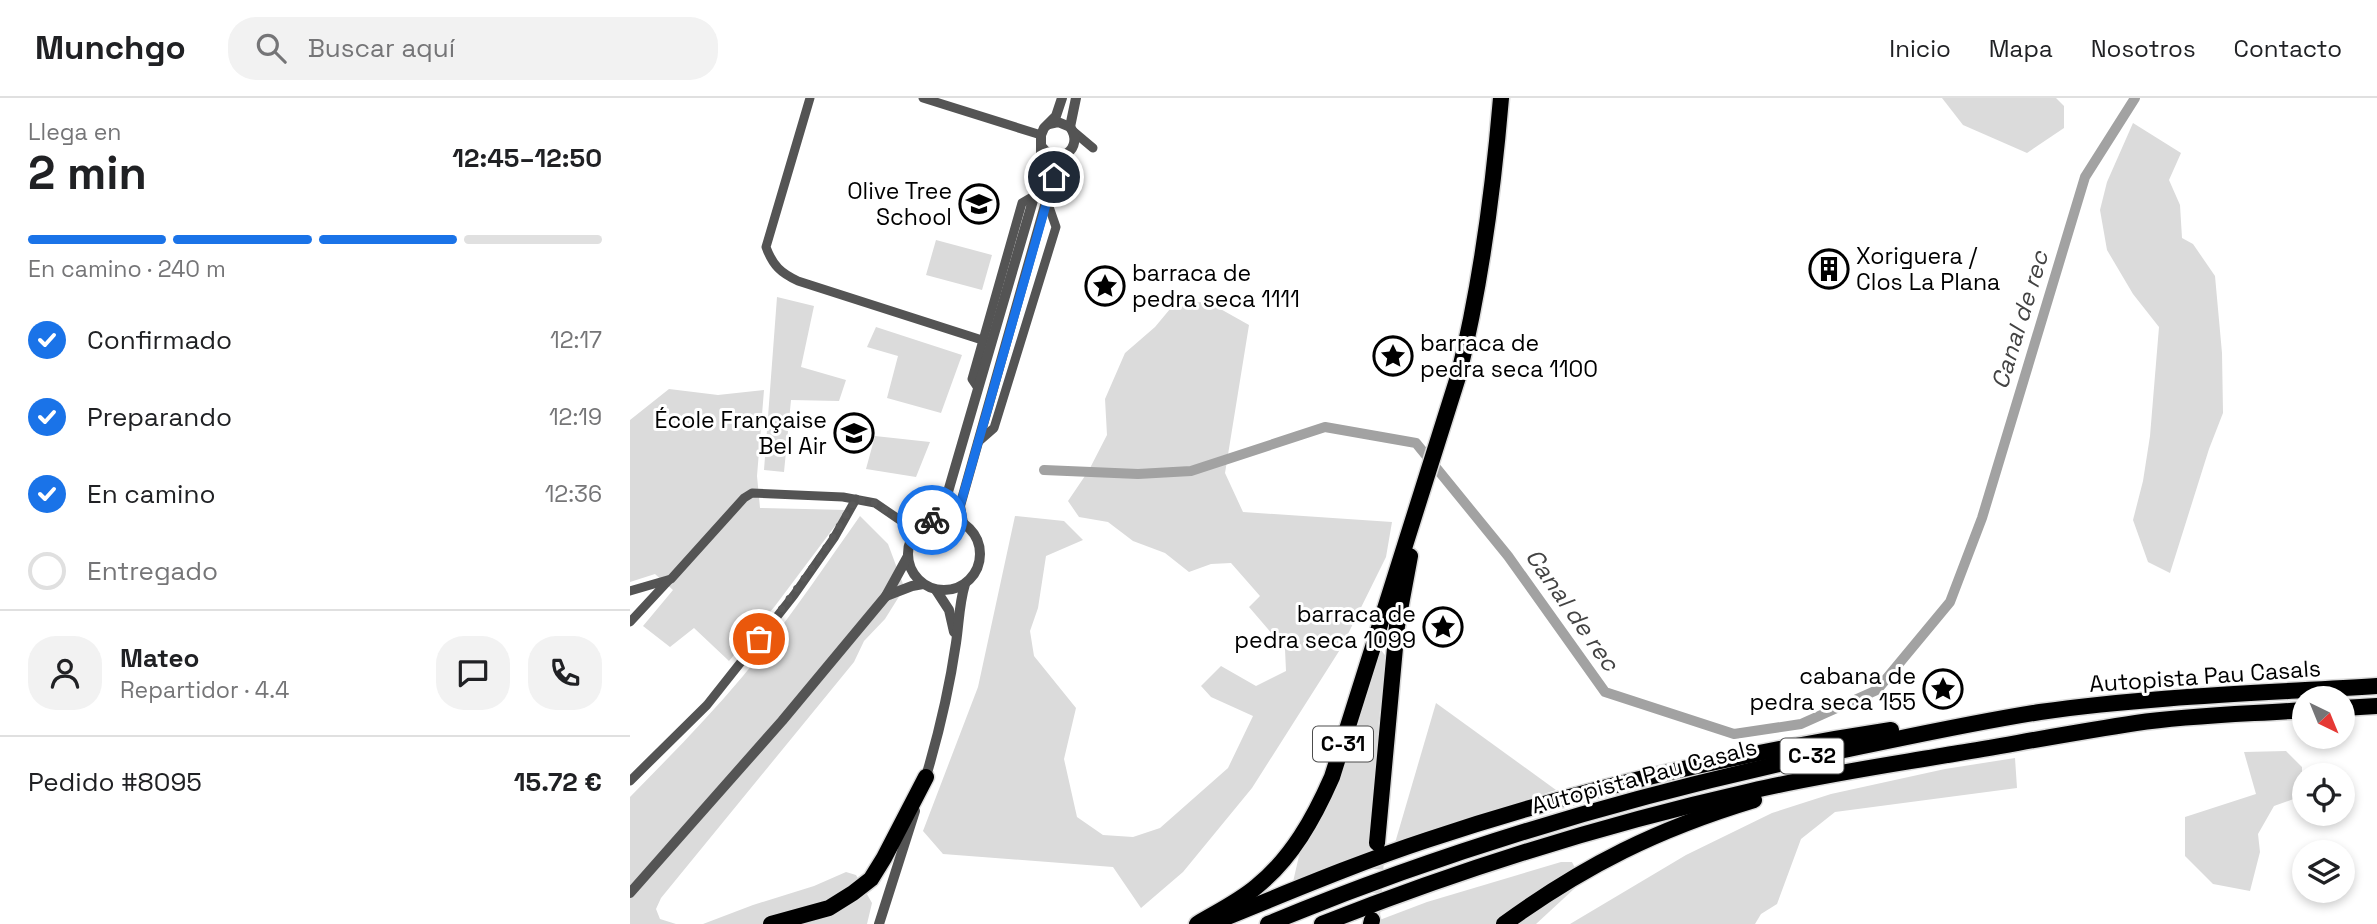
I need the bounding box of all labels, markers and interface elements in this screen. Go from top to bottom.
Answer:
search box [228,17,718,80]
text: Munchgo [35,27,186,69]
icon: search [252,29,290,67]
text: Buscar aquí [308,31,455,65]
text: Inicio [1889,33,1951,64]
text: Mapa [1989,33,2053,64]
text: Nosotros [2091,33,2196,64]
text: Contacto [2234,33,2342,64]
text: Llega en [28,117,121,147]
text: 12:45–12:50 [452,141,602,175]
text: 2 min [28,144,147,202]
pin [1024,147,1084,207]
icon: home [1035,158,1073,196]
place label: Olive Tree School [847,176,952,232]
school or university icon: Olive Tree School [958,183,1000,225]
place label: Xoriguera / Clos La Plana [1856,241,2000,297]
water label: Canal de rec [1984,245,2056,393]
building icon: Xoriguera / Clos La Plana [1808,248,1850,290]
text: En camino · 240 m [28,254,226,284]
place label: barraca de pedra seca 1111 [1132,258,1300,314]
place icon: barraca de pedra seca 1111 [1084,265,1126,307]
icon: check [28,321,66,359]
text: Confirmado [87,323,232,357]
text: 12:17 [550,325,602,355]
place label: barraca de pedra seca 1100 [1420,328,1598,384]
place icon: barraca de pedra seca 1100 [1372,335,1414,377]
icon: check [28,398,66,436]
text: Preparando [87,400,232,434]
text: 12:19 [549,402,602,432]
place label: École Française Bel Air [655,405,827,461]
school or university icon: École Française Bel Air [833,412,875,454]
icon: check [28,475,66,513]
text: En camino [87,477,216,511]
text: 12:36 [545,479,602,509]
courier [897,485,967,555]
icon: bike [913,501,951,539]
water label: Canal de rec [1519,542,1627,678]
text: Entregado [87,554,218,588]
place label: barraca de pedra seca 1099 [1234,599,1416,655]
place icon: barraca de pedra seca 1099 [1422,606,1464,648]
pin [729,609,789,669]
icon: bag [740,620,778,658]
button: person [28,636,102,710]
button: chat [436,636,510,710]
button: phone [528,636,602,710]
text: Mateo [120,641,199,675]
street label: Autopista Pau Casals [2088,653,2322,699]
place label: cabana de pedra seca 155 [1750,661,1916,717]
place icon: cabana de pedra seca 155 [1922,668,1964,710]
text: Repartidor · 4.4 [120,675,289,705]
north arrow [2292,686,2356,749]
map controls [2292,686,2355,903]
road number: C-31 [1313,726,1373,762]
street label: Autopista Pau Casals [1528,731,1760,821]
road number: C-32 [1780,738,1844,774]
button: locate [2292,763,2355,826]
text: Pedido #8095 [28,765,202,799]
text: 15.72 € [514,765,602,799]
button: layers [2292,840,2355,903]

